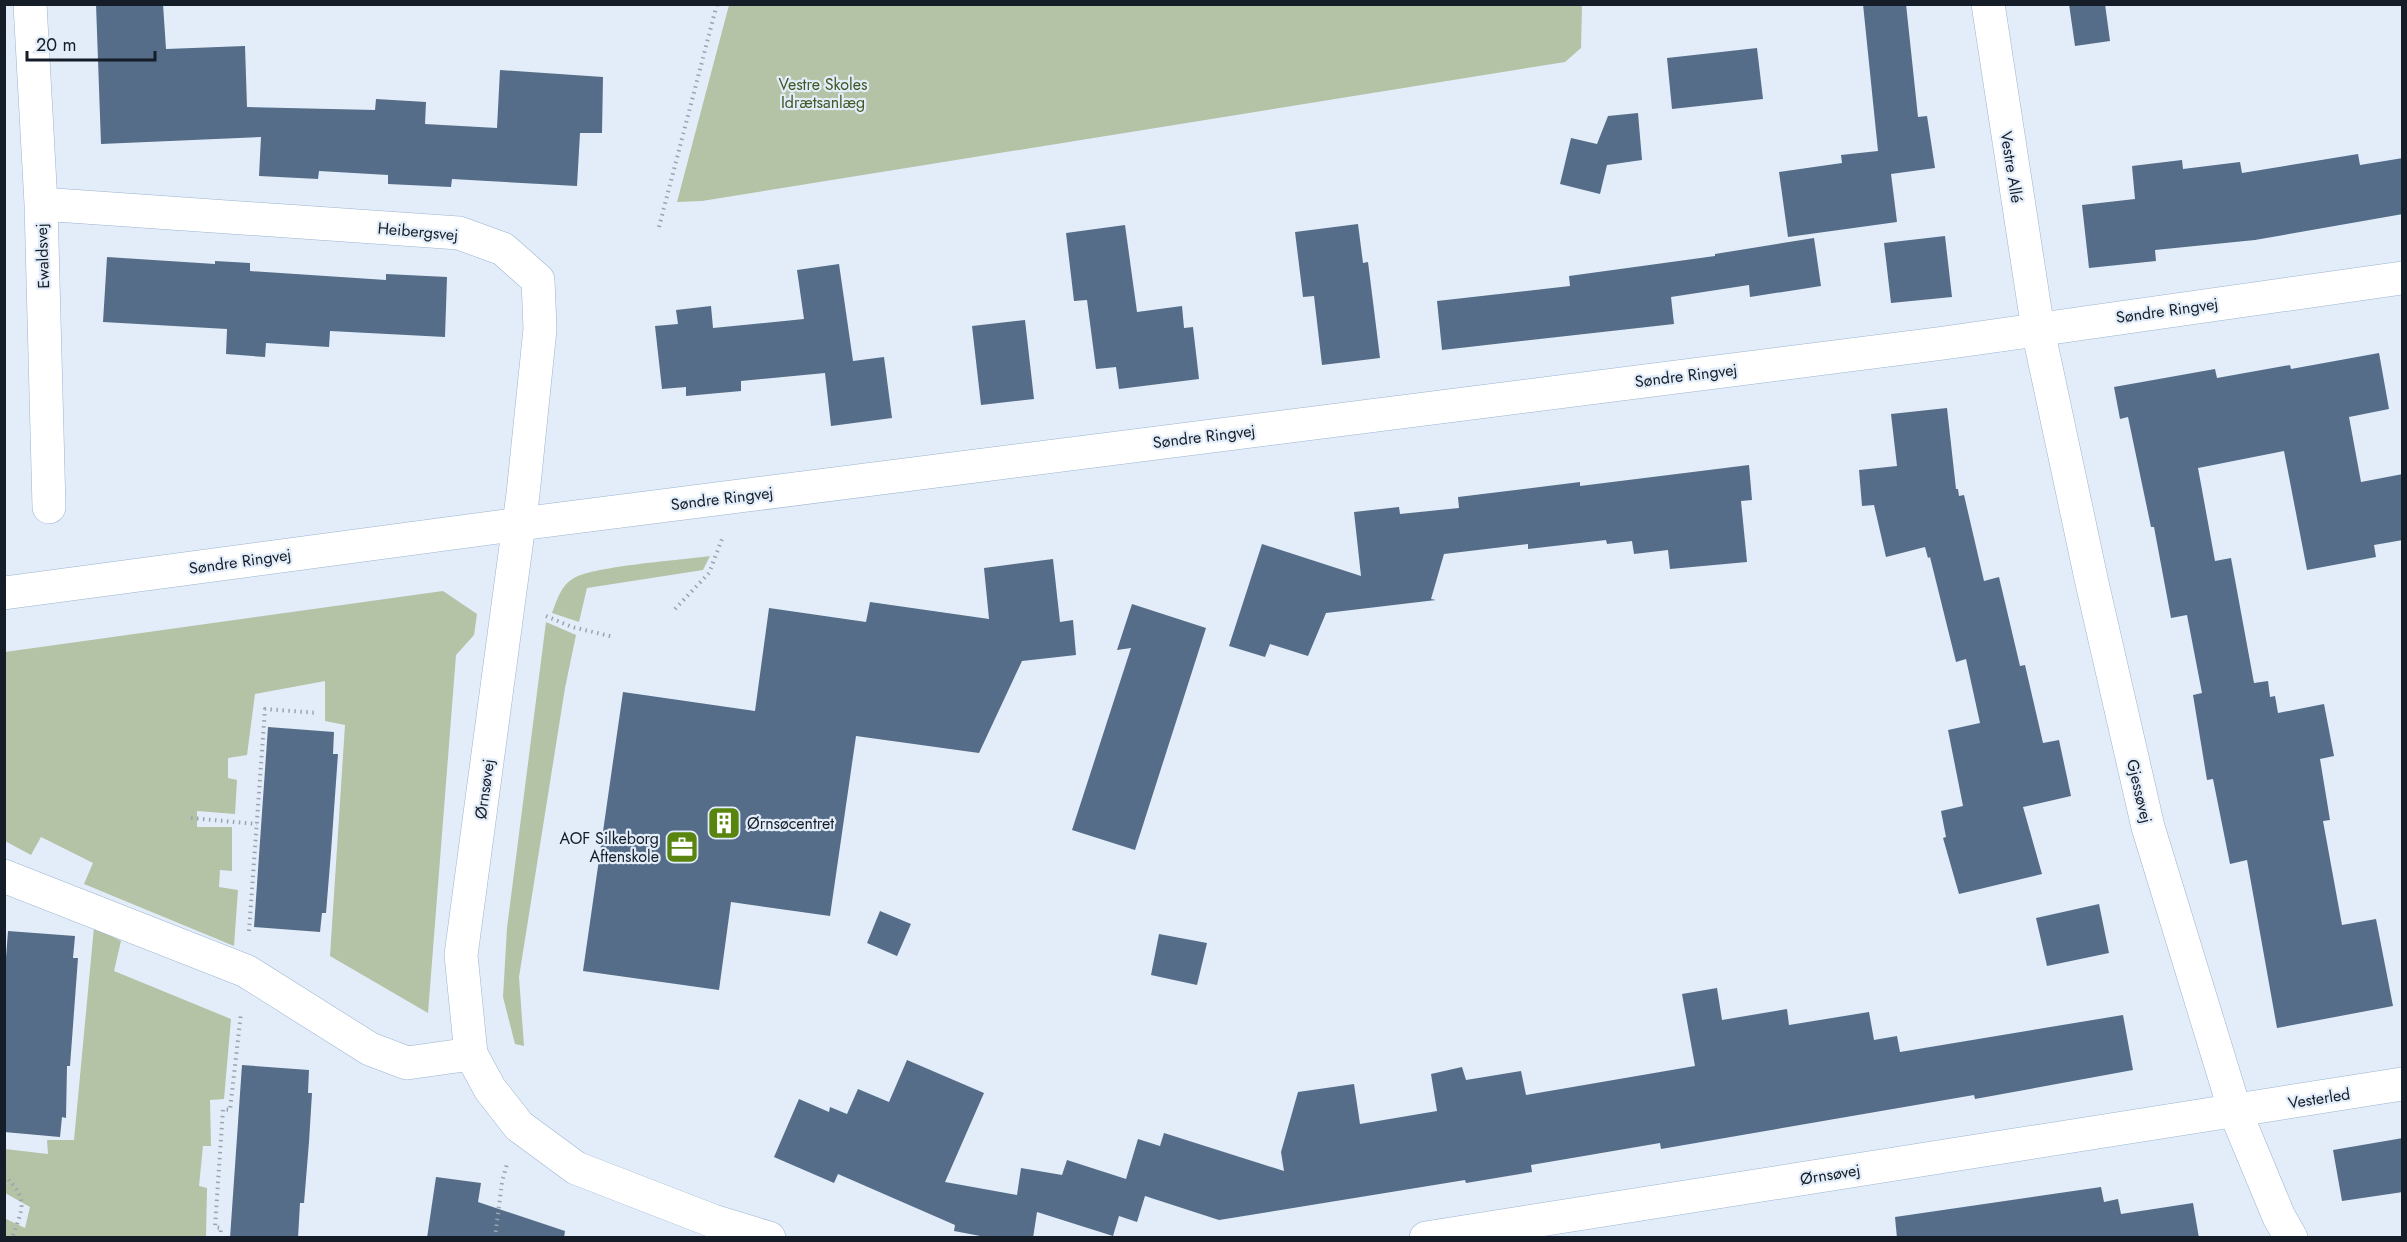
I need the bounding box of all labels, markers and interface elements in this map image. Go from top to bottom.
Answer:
scale bar [27,24,154,62]
text: 20 m [36,32,76,58]
park label: Vestre Skoles Idrætsanlæg [779,73,867,114]
street label: Vestre Allé [1994,130,2029,205]
street label: Heibergsvej [377,217,459,246]
street label: Ewaldsvej [30,223,55,289]
street label: Søndre Ringvej [2114,292,2220,329]
street label: Søndre Ringvej [1634,358,1739,393]
street label: Søndre Ringvej [1152,419,1257,454]
street label: Søndre Ringvej [670,481,775,516]
street label: Søndre Ringvej [187,543,293,580]
street label: Gjessøvej [2121,757,2158,825]
street label: Ørnsøvej [469,758,500,821]
building icon: Ørnsøcentret [706,805,742,841]
place label: Ørnsøcentret [747,812,834,835]
place label: AOF Silkeborg Aftenskole [560,827,659,868]
office icon: AOF Silkeborg Aftenskole [664,829,700,865]
street label: Vesterled [2286,1082,2352,1115]
street label: Ørnsøvej [1798,1158,1862,1191]

